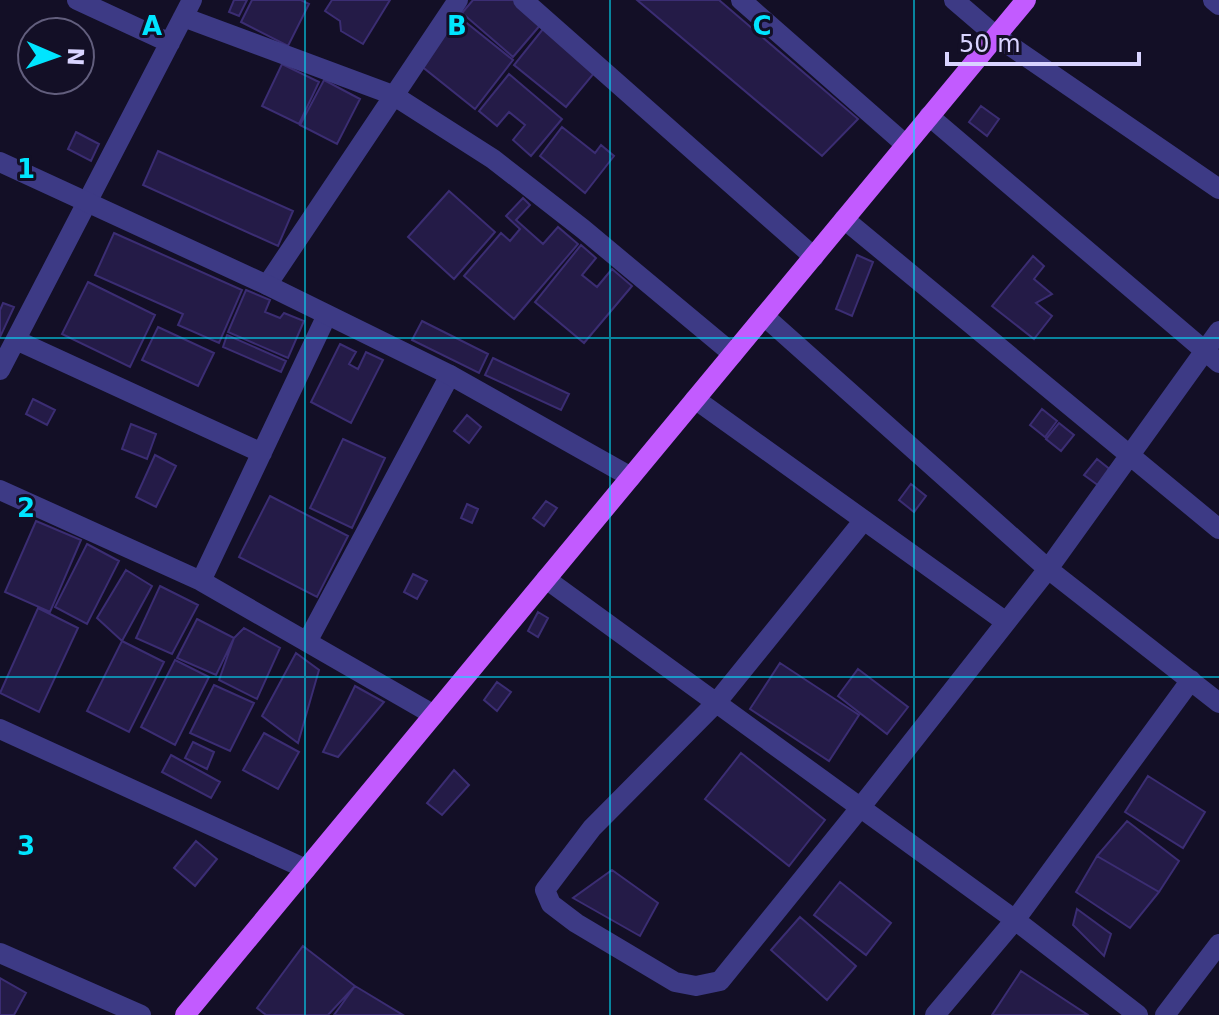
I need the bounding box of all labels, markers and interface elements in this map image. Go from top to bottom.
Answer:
text: A [142,11,162,41]
text: B [447,11,467,41]
text: C [752,11,772,41]
north arrow [16,16,96,96]
scale bar [947,16,1139,66]
text: 50 m [959,30,1021,58]
text: N [63,47,88,66]
text: 1 [17,154,35,184]
text: 2 [17,493,35,523]
text: 3 [17,831,35,861]

